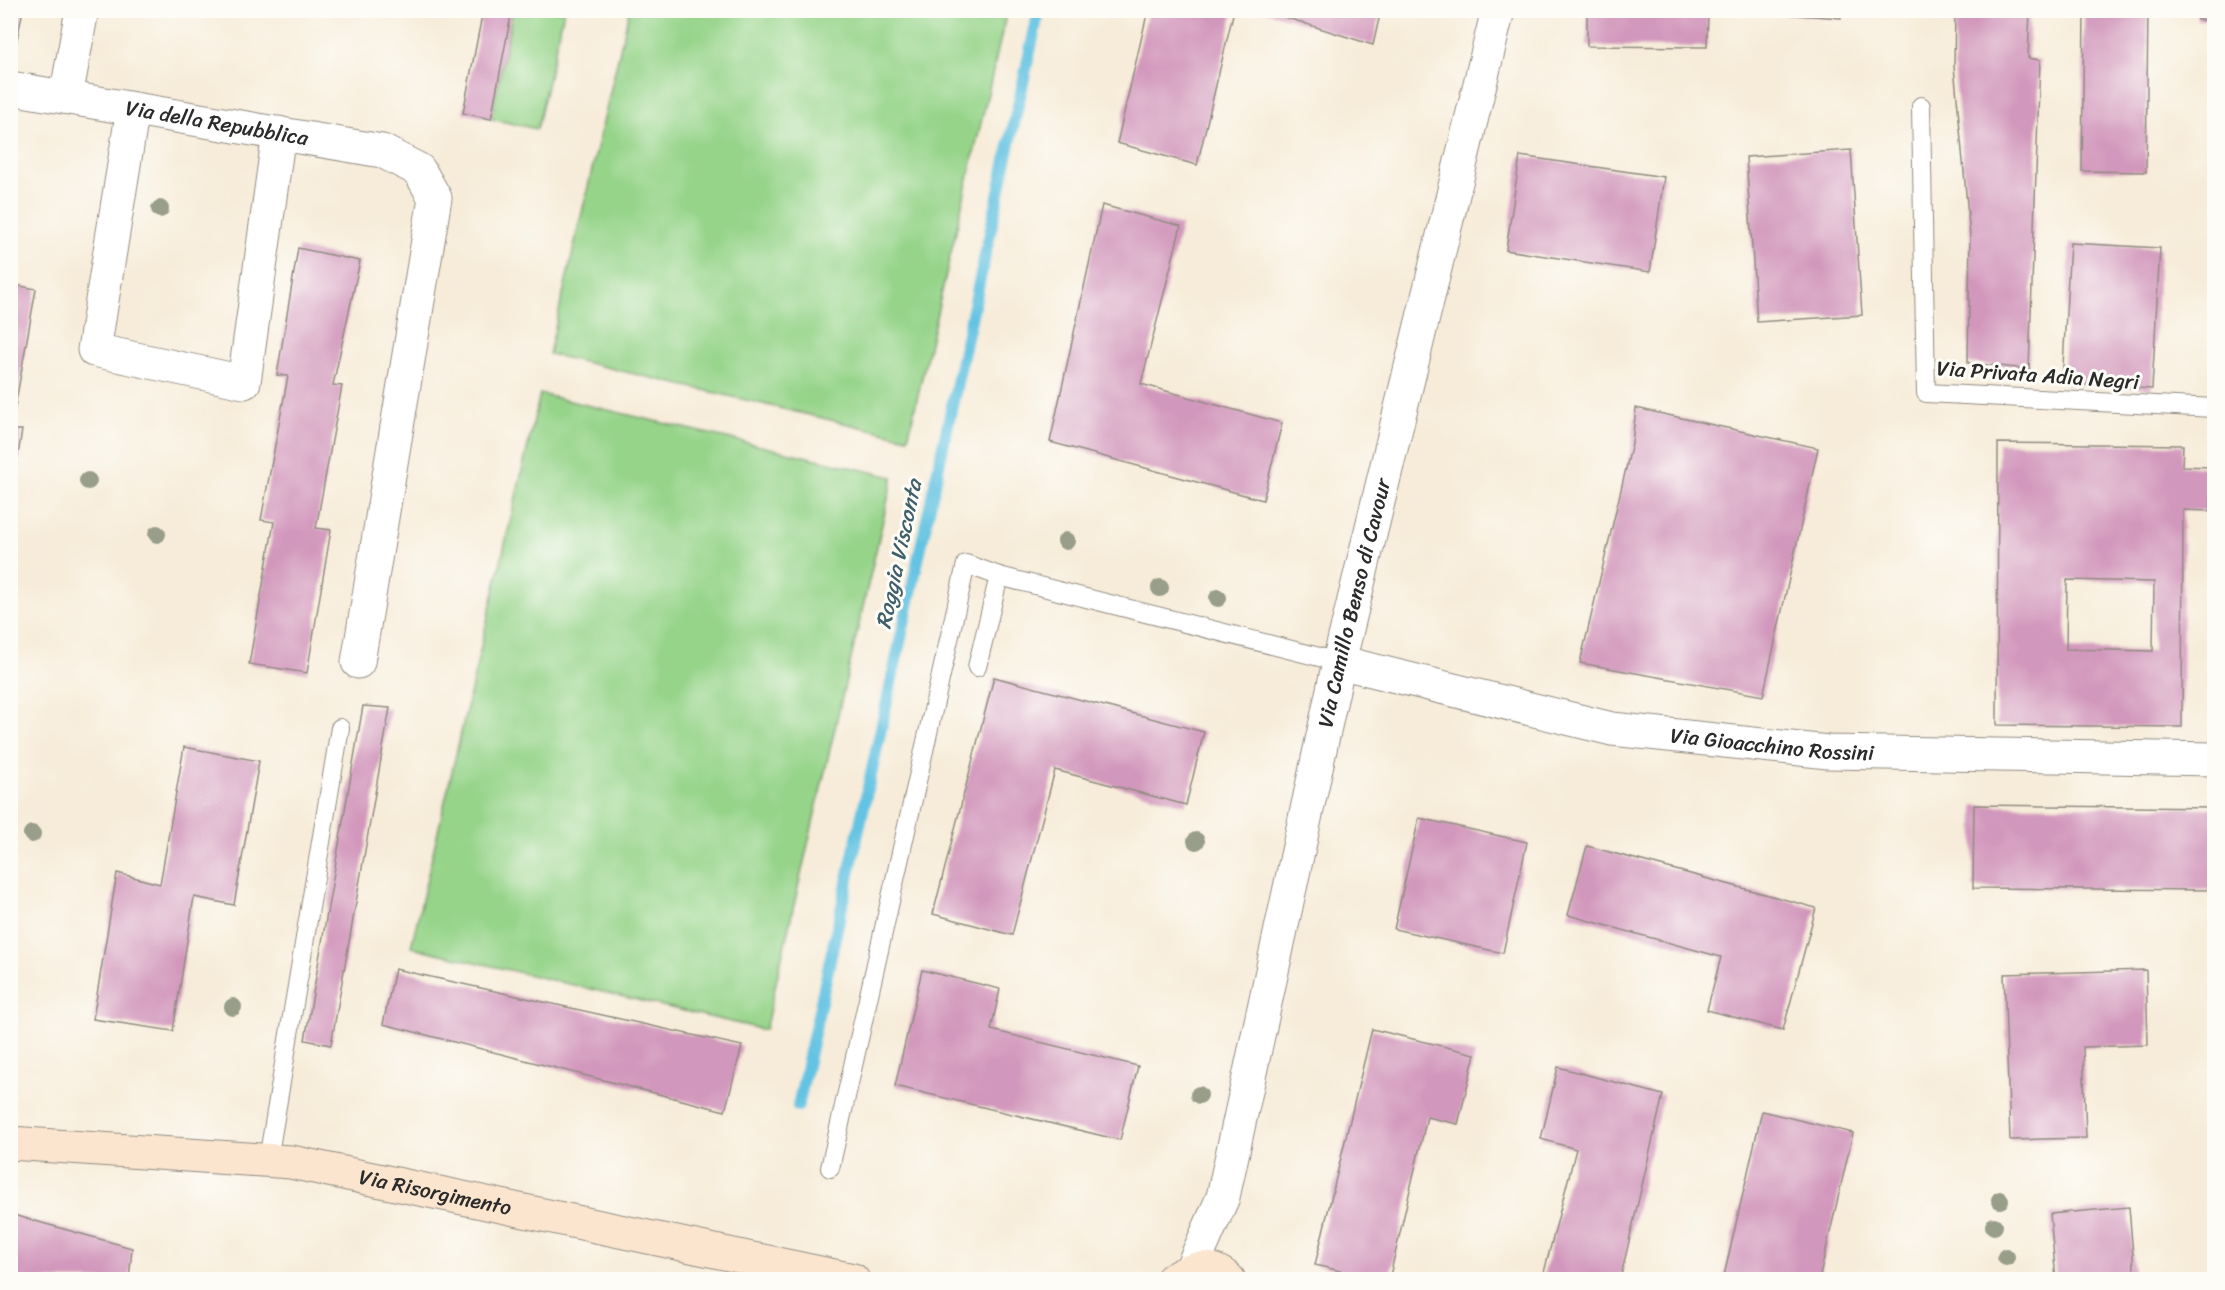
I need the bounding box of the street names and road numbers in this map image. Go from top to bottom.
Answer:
street label: Via della Repubblica [123,89,312,157]
street label: Via Privata Adia Negri [1936,349,2142,401]
street label: Via Camillo Benso di Cavour [1306,473,1402,731]
street label: Via Gioacchino Rossini [1668,716,1875,772]
street label: Via Risorgimento [355,1158,515,1227]

